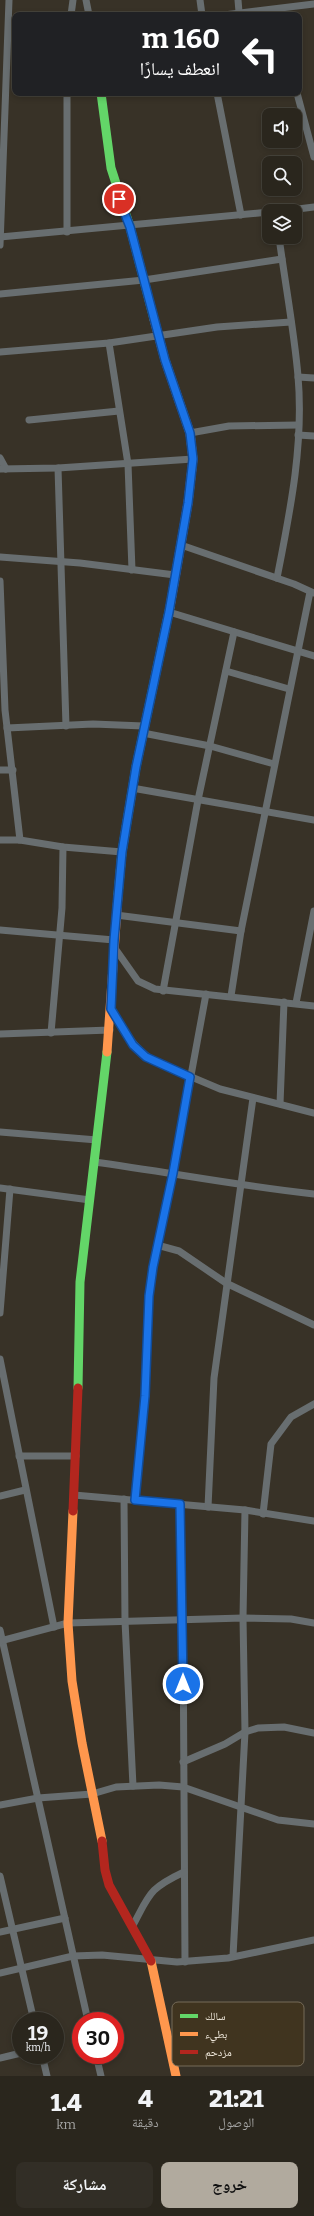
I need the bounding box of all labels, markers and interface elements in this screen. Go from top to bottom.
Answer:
text: 160 m [142,22,220,55]
icon: left [234,28,286,80]
text: انعطف يسارًا [140,58,220,80]
map controls [262,108,302,244]
button: sound [262,108,302,148]
button: search [262,156,302,196]
pin [102,182,136,216]
icon: arrive [108,188,130,210]
button: layers [262,204,302,244]
position arrow [162,1663,204,1705]
legend [172,2002,304,2066]
text: سالك [205,2010,225,2023]
speed limit sign: 30 [72,2012,124,2064]
text: 19 [28,2021,48,2045]
text: بطيء [205,2028,227,2043]
text: km/h [26,2042,50,2054]
text: مزدحم [205,2046,232,2060]
text: 4 [138,2085,153,2113]
text: 21:21 [209,2085,264,2113]
text: 1.4 [50,2089,82,2117]
text: دقيقة [132,2115,159,2130]
text: الوصول [218,2115,254,2130]
text: km [56,2117,76,2132]
button: مشاركة [16,2162,153,2208]
button: خروج [161,2162,298,2208]

